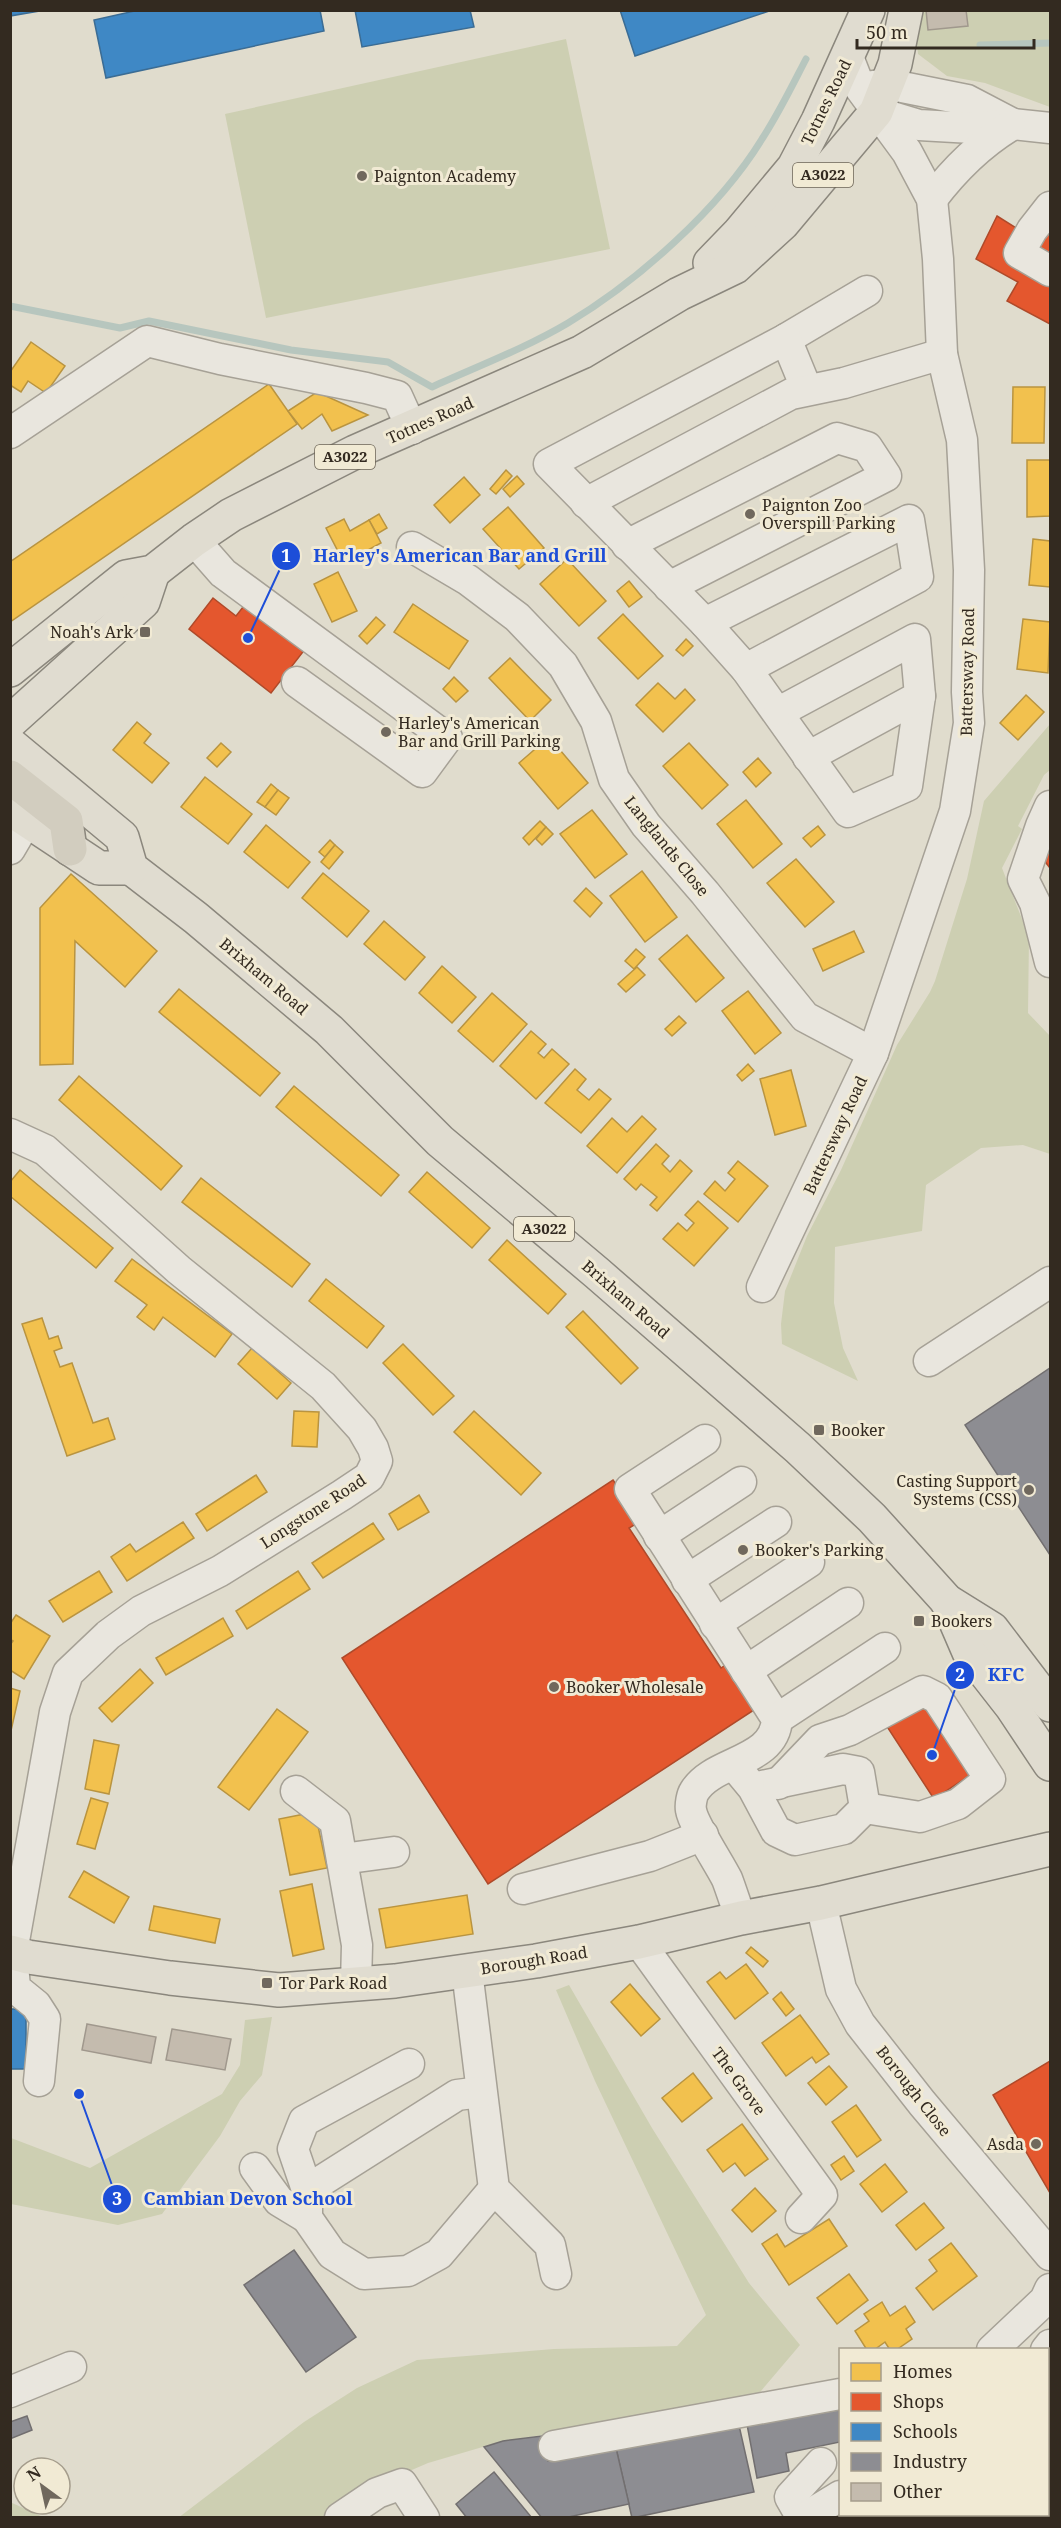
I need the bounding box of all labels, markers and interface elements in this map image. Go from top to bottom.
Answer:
scale bar [857,12,1034,50]
text: 50 m [866,20,908,44]
street label: Totnes Road [796,55,856,148]
road number: A3022 [793,163,853,187]
place label: Paignton Academy [374,165,517,187]
marker: Paignton Academy [355,169,369,183]
street label: Totnes Road [383,391,477,449]
road number: A3022 [315,445,375,469]
place label: Paignton Zoo Overspill Parking [762,494,895,534]
marker: Paignton Zoo Overspill Parking [743,507,757,521]
callout: Harley's American Bar and Grill [271,538,618,574]
text: 1 [281,543,291,567]
text: Harley's American Bar and Grill [313,543,607,567]
street label: Battersway Road [955,608,979,736]
place label: Noah's Ark [50,621,134,643]
marker: Noah's Ark [138,625,152,639]
place label: Harley's American Bar and Grill Parking [398,712,561,752]
marker: Harley's American Bar and Grill Parking [379,725,393,739]
street label: Langlands Close [620,791,714,901]
street label: Brixham Road [215,932,313,1020]
street label: Battersway Road [798,1072,872,1198]
road number: A3022 [514,1217,574,1241]
street label: Brixham Road [578,1255,675,1343]
place label: Booker [831,1419,886,1441]
marker: Booker [812,1423,826,1437]
street label: Longstone Road [256,1469,370,1553]
place label: Casting Support Systems (CSS) [896,1470,1017,1510]
marker: Casting Support Systems (CSS) [1022,1483,1036,1497]
place label: Booker's Parking [755,1539,884,1561]
marker: Booker's Parking [736,1543,750,1557]
place label: Bookers [931,1610,992,1632]
marker: Bookers [912,1614,926,1628]
callout: KFC [945,1657,1036,1693]
text: 2 [955,1662,965,1686]
text: KFC [988,1662,1024,1686]
place label: Booker Wholesale [566,1676,704,1698]
marker: Booker Wholesale [547,1680,561,1694]
street label: Borough Road [479,1941,589,1979]
place label: Tor Park Road [279,1972,387,1994]
marker: Tor Park Road [260,1976,274,1990]
street label: Borough Close [872,2041,956,2141]
street label: The Grove [707,2043,771,2119]
place label: Asda [987,2133,1024,2155]
marker: Asda [1029,2137,1043,2151]
callout: Cambian Devon School [102,2181,365,2217]
text: 3 [112,2186,122,2210]
text: Cambian Devon School [143,2186,353,2210]
legend [839,2348,1049,2516]
text: Homes [893,2359,952,2383]
text: Shops [893,2389,944,2413]
text: Schools [893,2419,958,2443]
text: Industry [893,2449,968,2473]
north arrow [12,2456,72,2516]
text: N [23,2461,45,2486]
text: Other [893,2479,943,2503]

